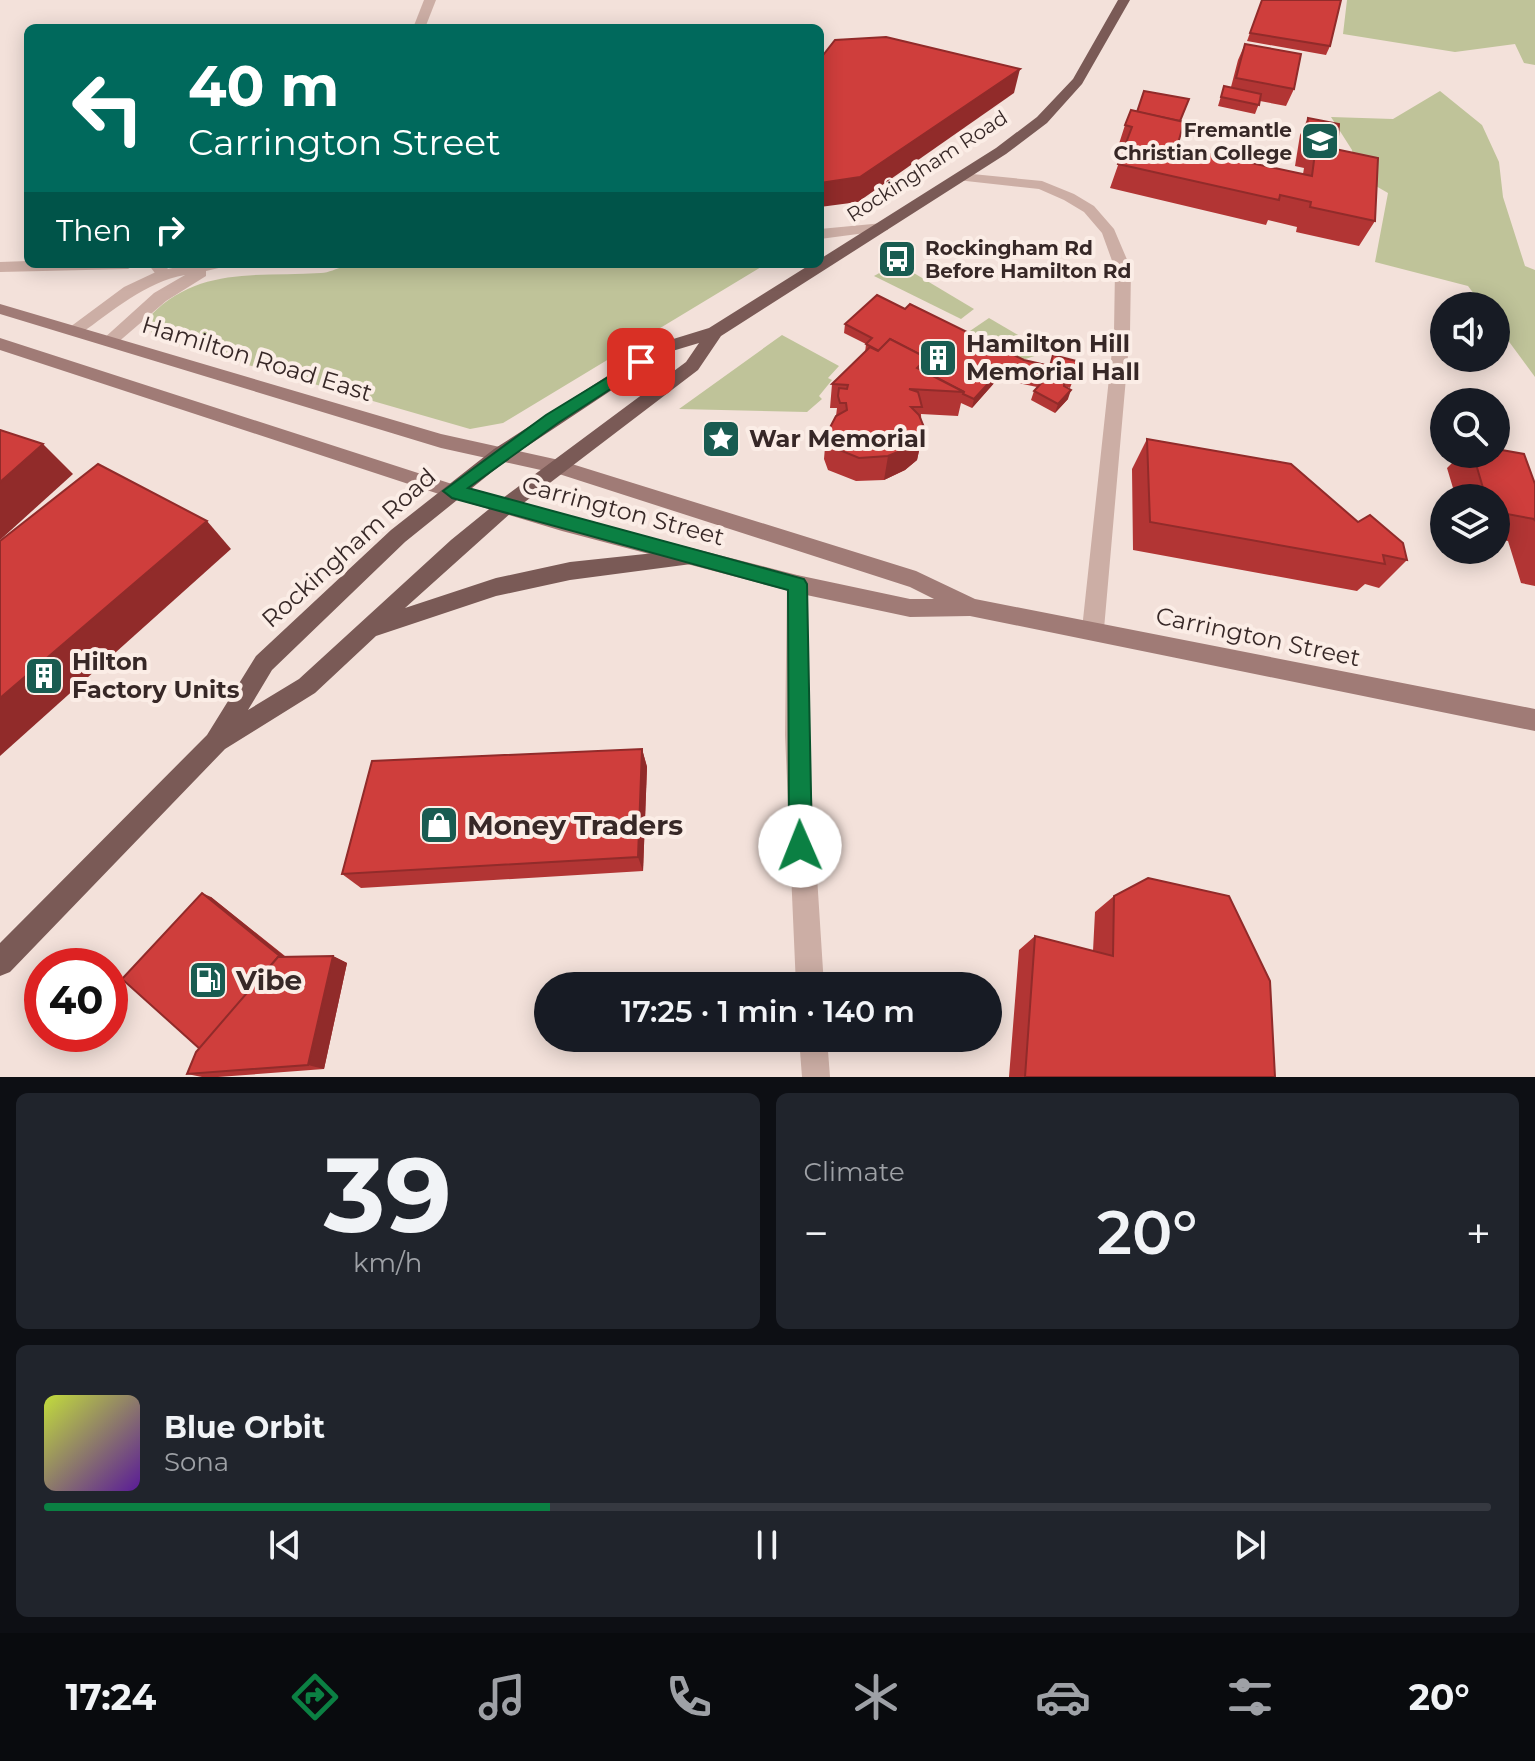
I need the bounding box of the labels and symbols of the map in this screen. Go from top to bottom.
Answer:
street label: Rockingham Road [842,105,1012,227]
place label: Fremantle Christian College [1113,118,1292,165]
school or university icon: Fremantle Christian College [1299,120,1341,162]
place label: Rockingham Rd Before Hamilton Rd [925,236,1131,283]
bus stop icon: Rockingham Rd Before Hamilton Rd [876,238,918,280]
street label: Hamilton Road East [139,310,376,407]
pin [607,328,675,396]
place label: Hamilton Hill Memorial Hall [966,329,1140,386]
building icon: Hamilton Hill Memorial Hall [917,337,959,379]
place icon: War Memorial [700,418,742,460]
place label: War Memorial [749,424,926,453]
street label: Rockingham Road [256,462,442,633]
street label: Carrington Street [519,470,728,552]
street label: Carrington Street [1153,601,1363,672]
place label: Hilton Factory Units [72,647,240,704]
building icon: Hilton Factory Units [23,655,65,697]
shop icon: Money Traders [418,804,460,846]
position arrow [758,804,842,888]
place label: Money Traders [467,808,683,842]
speed limit sign: 40 [24,948,128,1052]
fuel station icon: Vibe [187,959,229,1001]
place label: Vibe [235,963,302,997]

